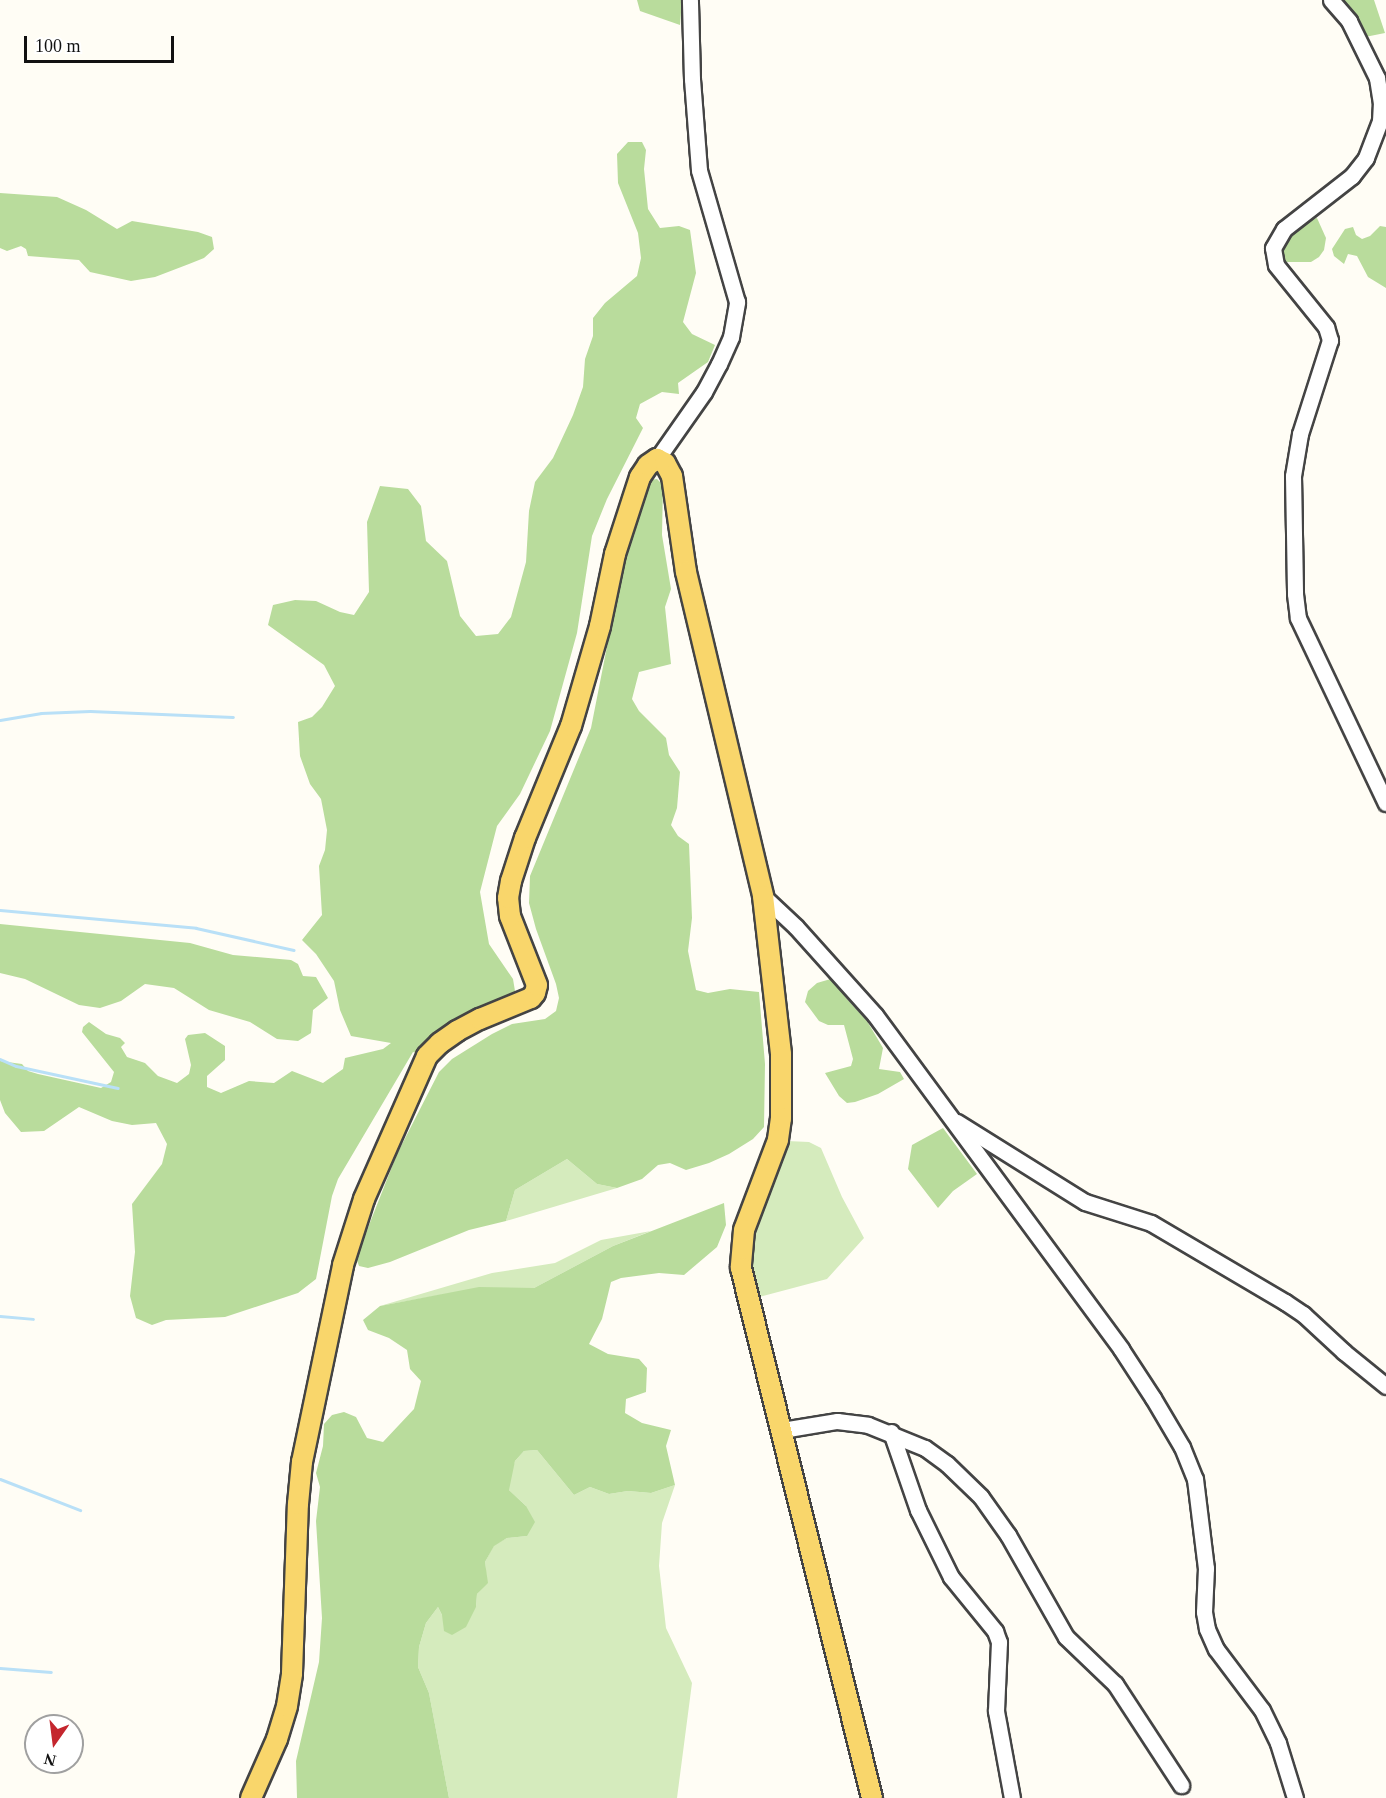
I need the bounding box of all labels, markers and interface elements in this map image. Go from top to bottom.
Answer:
scale bar [27,24,177,62]
text: 100 m [35,36,81,56]
north arrow [24,1714,84,1774]
text: N [42,1750,58,1770]

